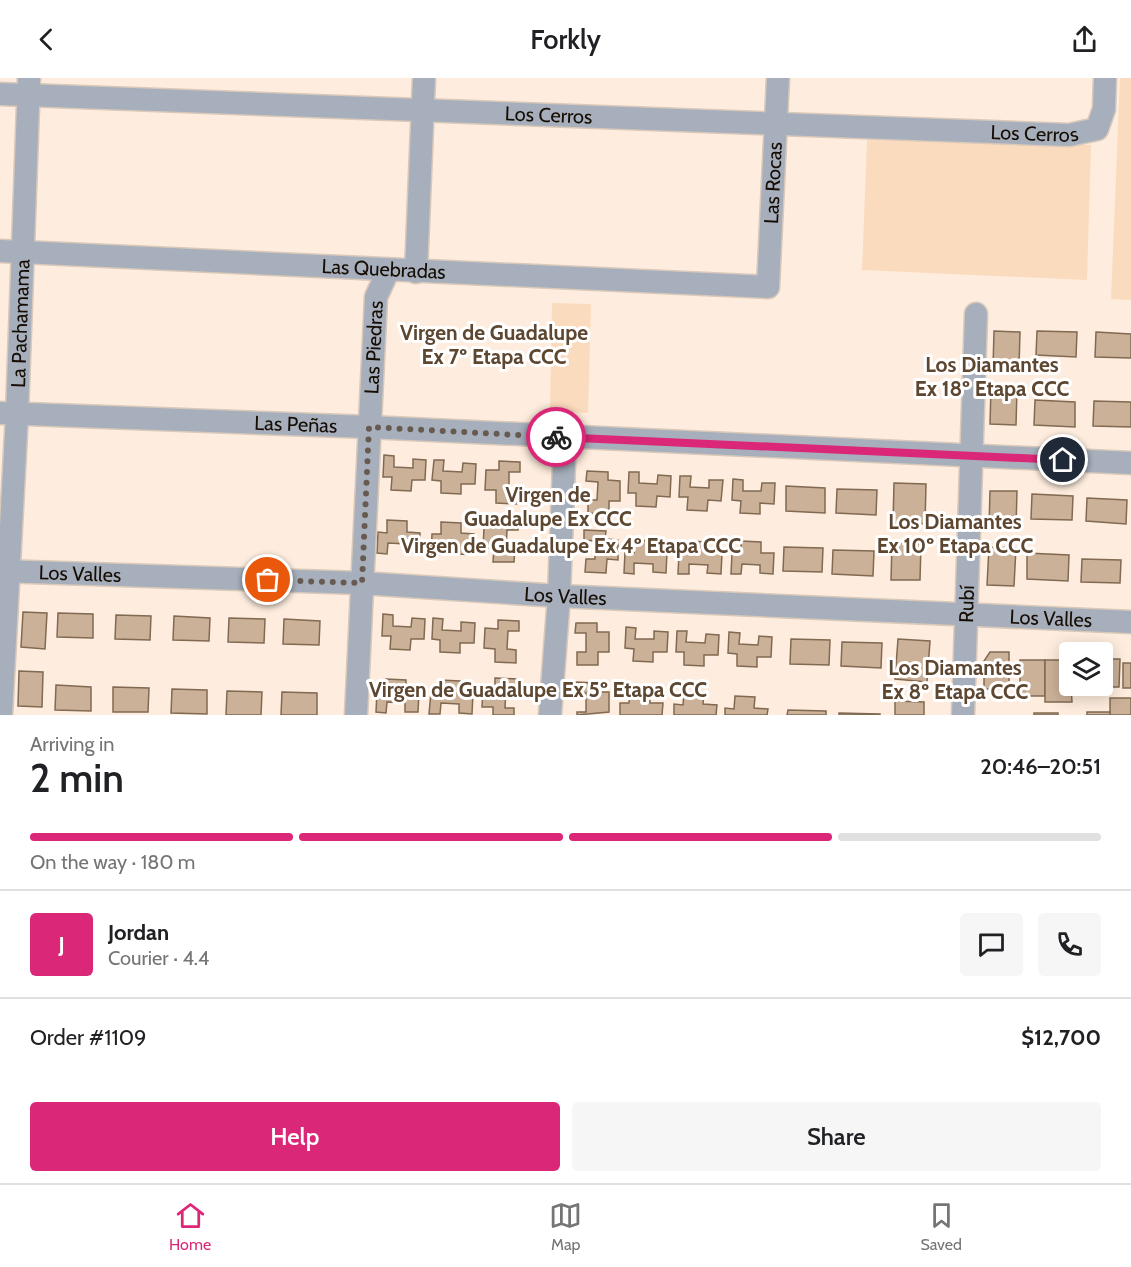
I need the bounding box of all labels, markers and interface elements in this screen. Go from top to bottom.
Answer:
icon: back [30,23,63,56]
text: Forkly [530,23,601,56]
icon: share [1068,23,1101,56]
street label: Los Cerros [504,101,593,129]
street label: Los Cerros [990,120,1080,147]
street label: Las Rocas [759,141,787,225]
street label: Las Quebradas [321,254,446,284]
street label: La Pachamama [6,258,35,388]
street label: Las Piedras [359,300,388,395]
district label: Virgen de Guadalupe Ex 7º Etapa CCC [400,320,588,369]
district label: Los Diamantes Ex 18º Etapa CCC [915,352,1069,401]
courier [526,407,586,467]
street label: Las Peñas [254,411,338,438]
icon: bike [540,421,573,454]
pin [1037,434,1088,485]
icon: home [1046,443,1079,476]
district label: Virgen de Guadalupe Ex CCC [464,482,632,531]
district label: Los Diamantes Ex 10º Etapa CCC [877,509,1034,558]
district label: Virgen de Guadalupe Ex 4º Etapa CCC [401,533,741,558]
pin [242,554,293,605]
street label: Los Valles [38,560,122,587]
icon: bag [251,563,284,596]
street label: Los Valles [523,582,607,610]
street label: Rubí [954,585,979,623]
street label: Los Valles [1009,604,1093,632]
map controls [1059,642,1113,696]
button: layers [1059,642,1113,696]
district label: Los Diamantes Ex 8º Etapa CCC [882,655,1029,704]
district label: Virgen de Guadalupe Ex 5º Etapa CCC [369,677,707,702]
text: Arriving in [30,732,114,756]
text: 20:46–20:51 [980,753,1101,780]
text: 2 min [30,754,124,802]
text: On the way · 180 m [30,850,195,874]
button: chat [960,913,1023,976]
button: phone [1038,913,1101,976]
text: Jordan [108,919,169,946]
text: J [58,931,65,958]
text: Courier · 4.4 [108,946,209,970]
text: Order #1109 [30,1024,147,1051]
text: $12,700 [1021,1024,1101,1051]
button: Help [30,1102,560,1171]
button: Share [572,1102,1101,1171]
tab: Home [169,1199,211,1254]
tab: Map [549,1199,582,1254]
tab: Saved [920,1199,962,1254]

